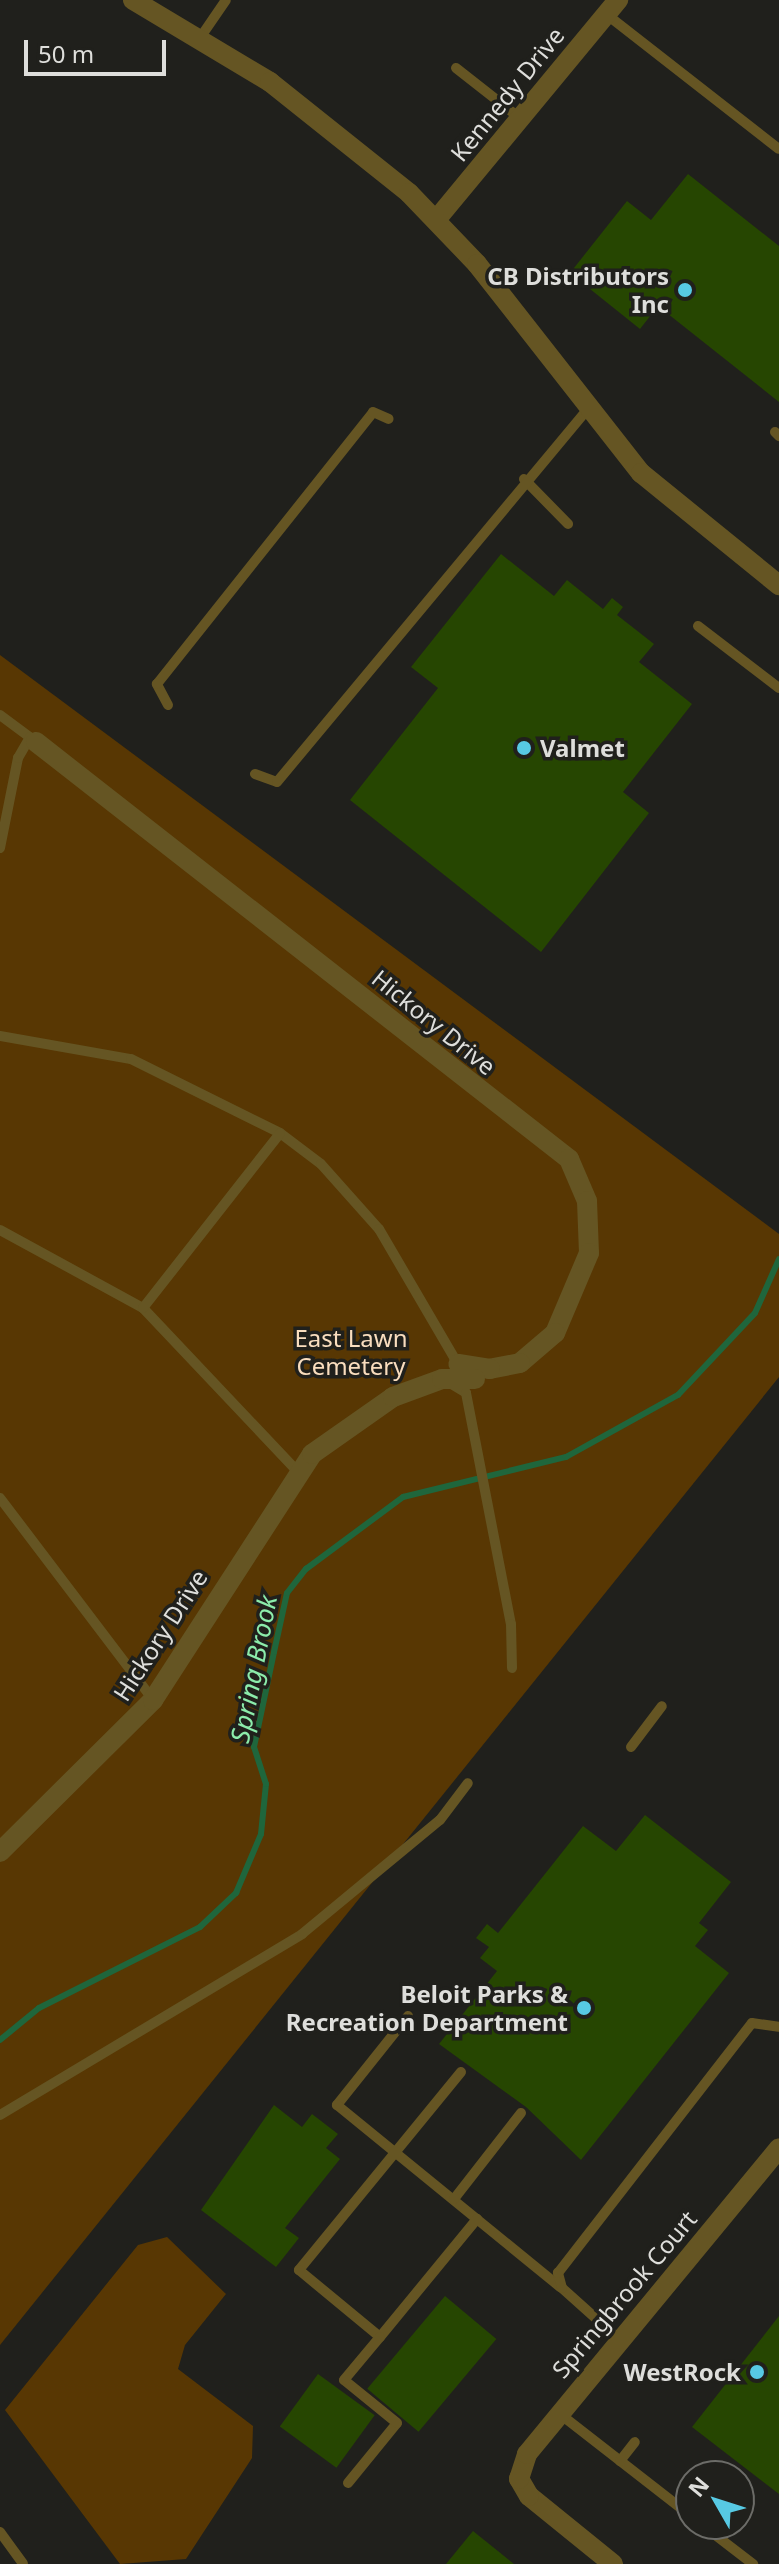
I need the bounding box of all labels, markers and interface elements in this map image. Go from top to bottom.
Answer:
street label: Kennedy Drive [444,21,570,167]
scale bar [28,24,170,74]
text: 50 m [38,37,94,70]
place label: CB Distributors Inc [487,262,669,318]
marker: CB Distributors Inc [676,281,694,299]
place label: Valmet [540,734,625,762]
marker: Valmet [515,739,533,757]
street label: Hickory Drive [366,963,502,1081]
park label: East Lawn Cemetery [295,1324,407,1380]
street label: Hickory Drive [107,1564,213,1706]
water label: Spring Brook [224,1593,284,1745]
place label: Beloit Parks & Recreation Department [286,1980,568,2036]
marker: Beloit Parks & Recreation Department [575,1999,593,2017]
street label: Springbrook Court [546,2205,702,2383]
place label: WestRock [623,2358,741,2386]
marker: WestRock [748,2363,766,2381]
north arrow [675,2460,755,2540]
text: N [681,2470,715,2503]

